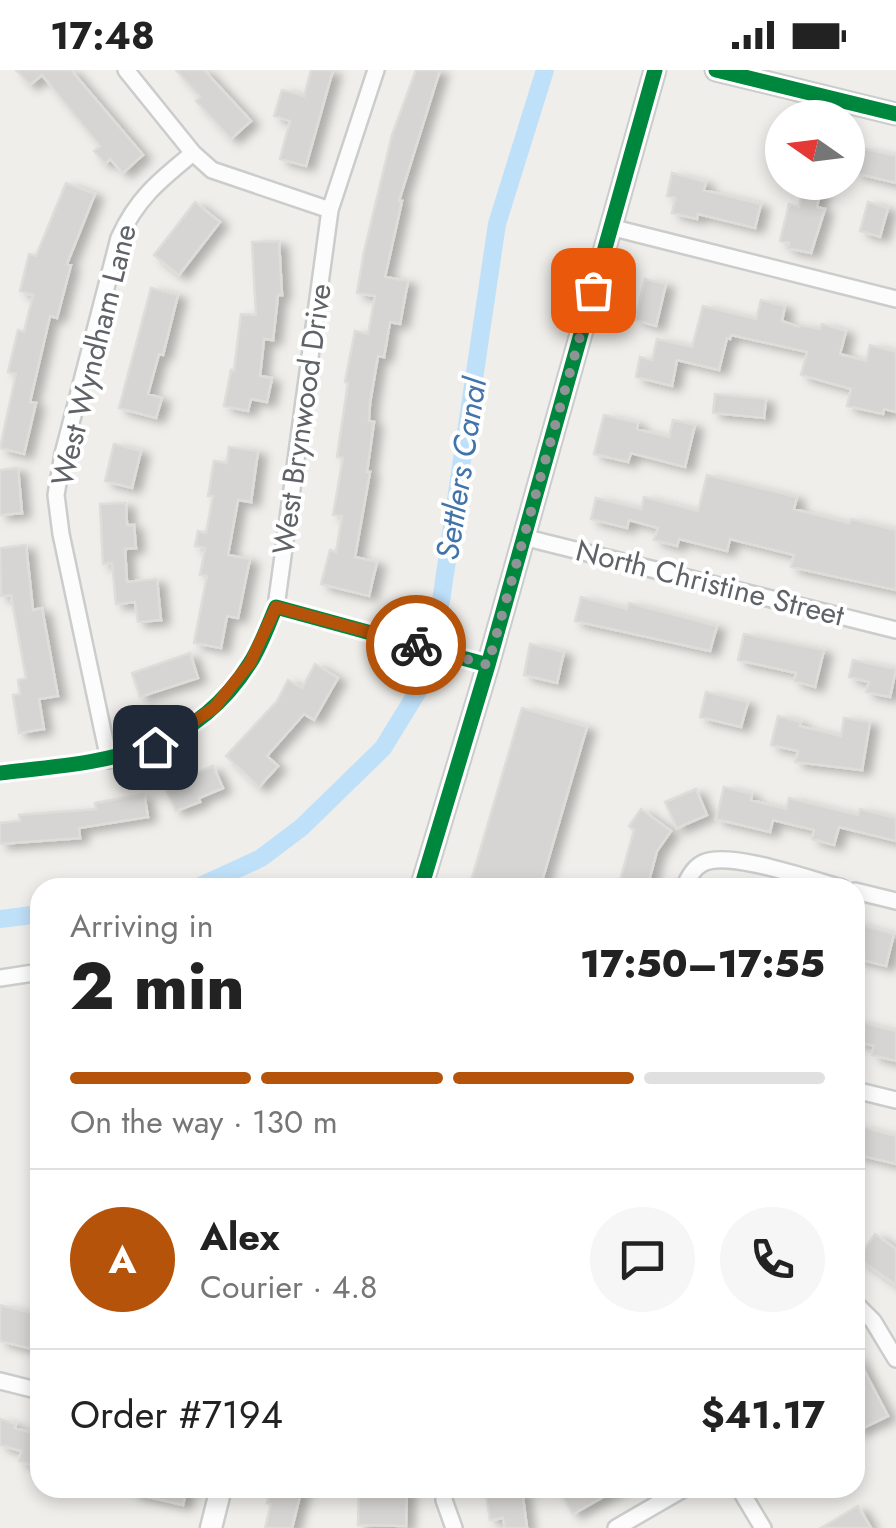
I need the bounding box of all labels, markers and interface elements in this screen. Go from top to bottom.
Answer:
text: 17:48 [50,8,155,63]
north arrow [765,100,865,200]
map controls [765,100,865,200]
street label: West Wyndham Lane [40,219,147,490]
pin [551,248,636,333]
icon: bag [566,263,621,318]
street label: West Brynwood Drive [261,281,342,557]
water label: Settlers Canal [424,373,498,563]
street label: North Christine Street [571,528,850,637]
courier [366,595,466,695]
icon: bike [389,618,444,673]
pin [113,705,198,790]
icon: home [128,720,183,775]
text: Arriving in [70,903,214,949]
text: 17:50–17:55 [580,936,825,991]
text: 2 min [70,939,245,1033]
text: On the way · 130 m [70,1099,338,1145]
button: chat [590,1207,695,1312]
button: phone [720,1207,825,1312]
text: Alex [200,1209,280,1264]
text: A [109,1232,136,1287]
text: Courier · 4.8 [200,1264,377,1310]
text: Order #7194 [70,1387,283,1442]
text: $41.17 [701,1387,825,1442]

